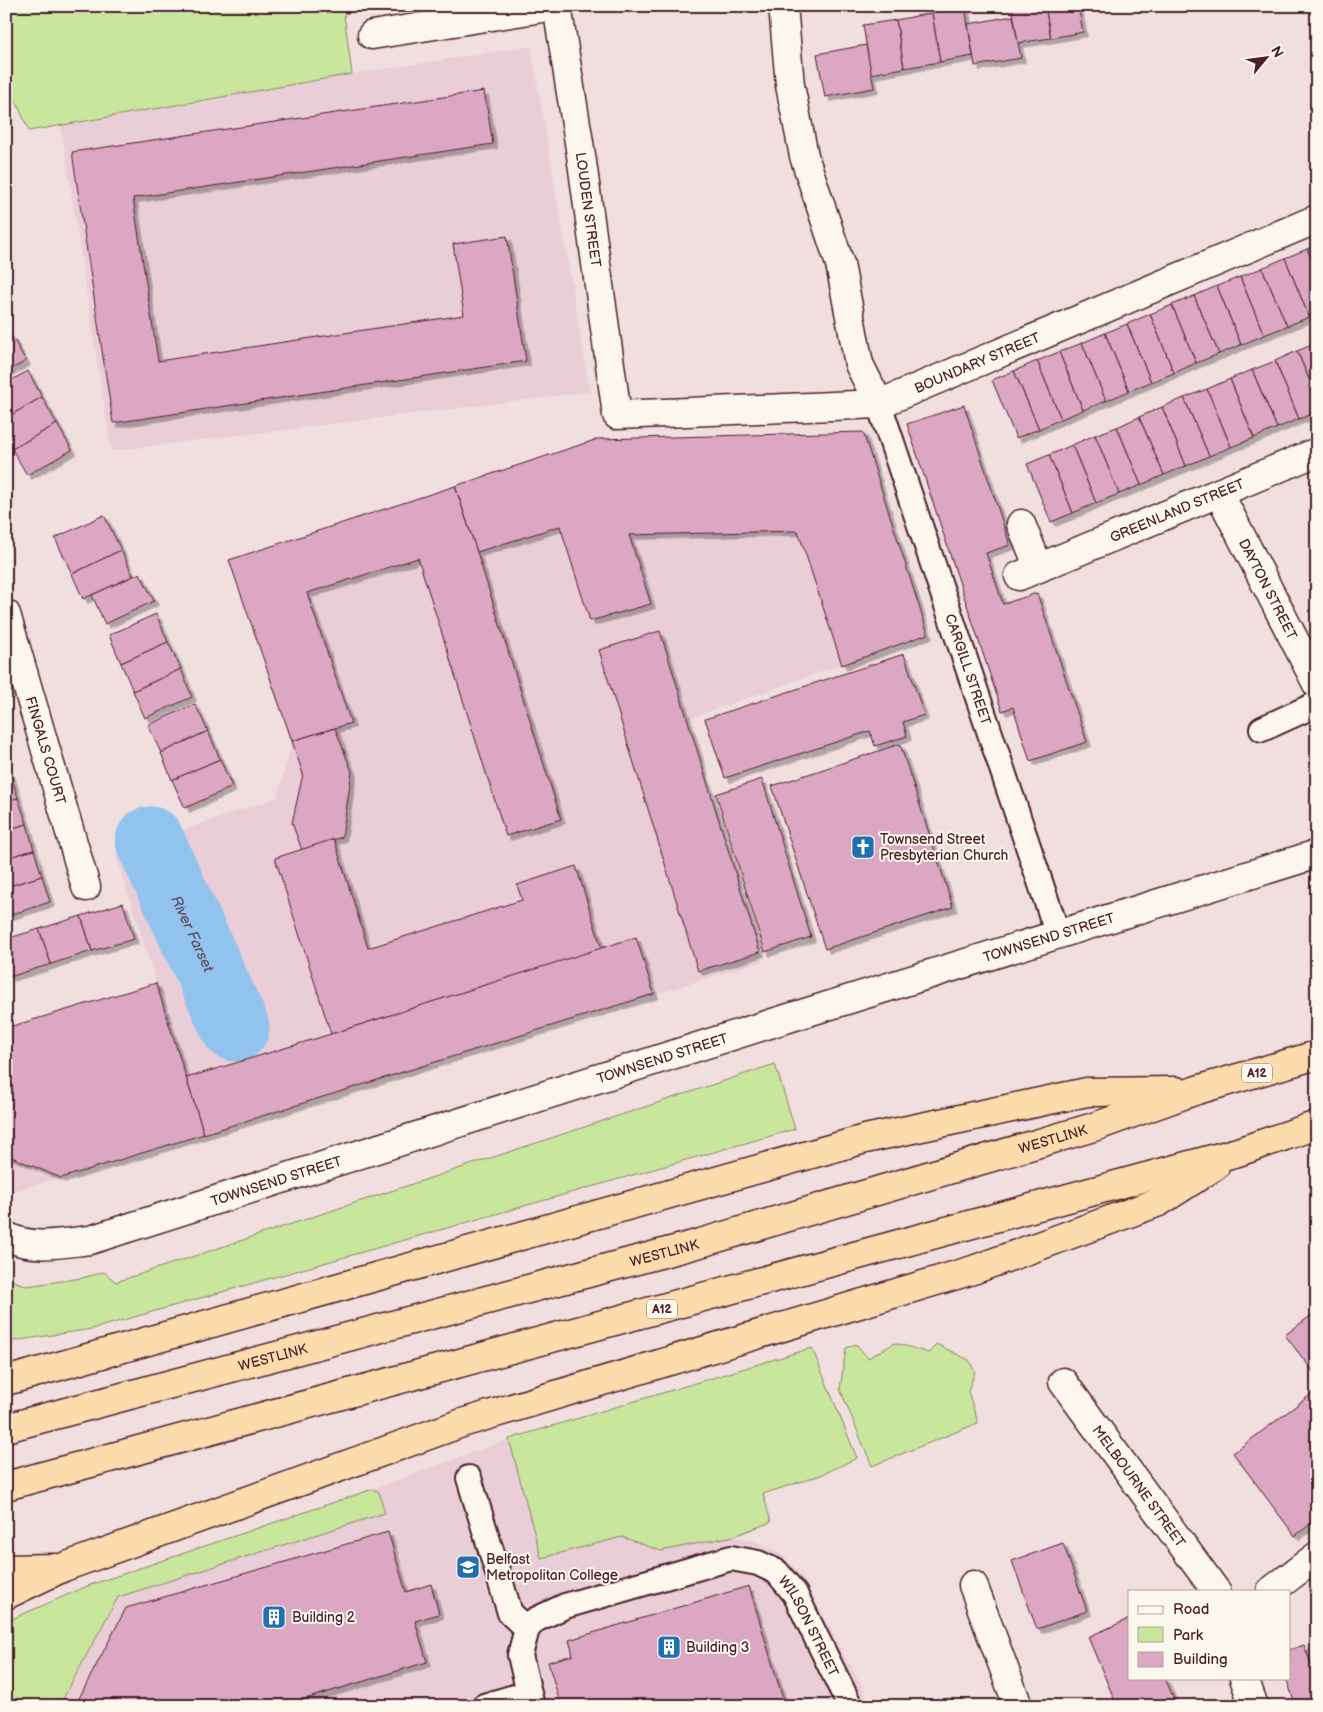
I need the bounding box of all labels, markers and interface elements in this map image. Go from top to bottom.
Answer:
north arrow [1240,32,1290,82]
text: N [1267,43,1287,61]
street label: LOUDEN STREET [572,151,605,269]
street label: BOUNDARY STREET [912,328,1043,397]
street label: GREENLAND STREET [1107,475,1247,546]
street label: DAYTON STREET [1235,536,1301,643]
street label: CARGILL STREET [942,611,995,728]
street label: FINGALS COURT [22,694,70,807]
place label: Townsend Street Presbyterian Church [880,831,1009,864]
church icon: Townsend Street Presbyterian Church [850,834,876,860]
water label: River Farset [167,892,218,975]
street label: TOWNSEND STREET [981,909,1117,966]
street label: TOWNSEND STREET [595,1029,730,1087]
road number: A12 [1242,1064,1272,1082]
street label: WESTLINK [1016,1121,1090,1157]
street label: TOWNSEND STREET [209,1152,344,1210]
street label: WESTLINK [628,1235,701,1270]
road number: A12 [647,1300,677,1318]
street label: WESTLINK [236,1339,310,1374]
street label: MELBOURNE STREET [1089,1422,1190,1551]
place label: Belfast Metropolitan College [486,1551,618,1584]
school or university icon: Belfast Metropolitan College [455,1554,481,1580]
street label: WILSON STREET [775,1572,843,1680]
legend [1128,1590,1290,1680]
text: Road [1173,1600,1209,1619]
building icon: Building 2 [261,1604,287,1630]
place label: Building 2 [292,1609,356,1626]
text: Park [1173,1626,1204,1645]
building icon: Building 3 [656,1634,682,1660]
place label: Building 3 [686,1639,749,1656]
text: Building [1173,1650,1228,1669]

